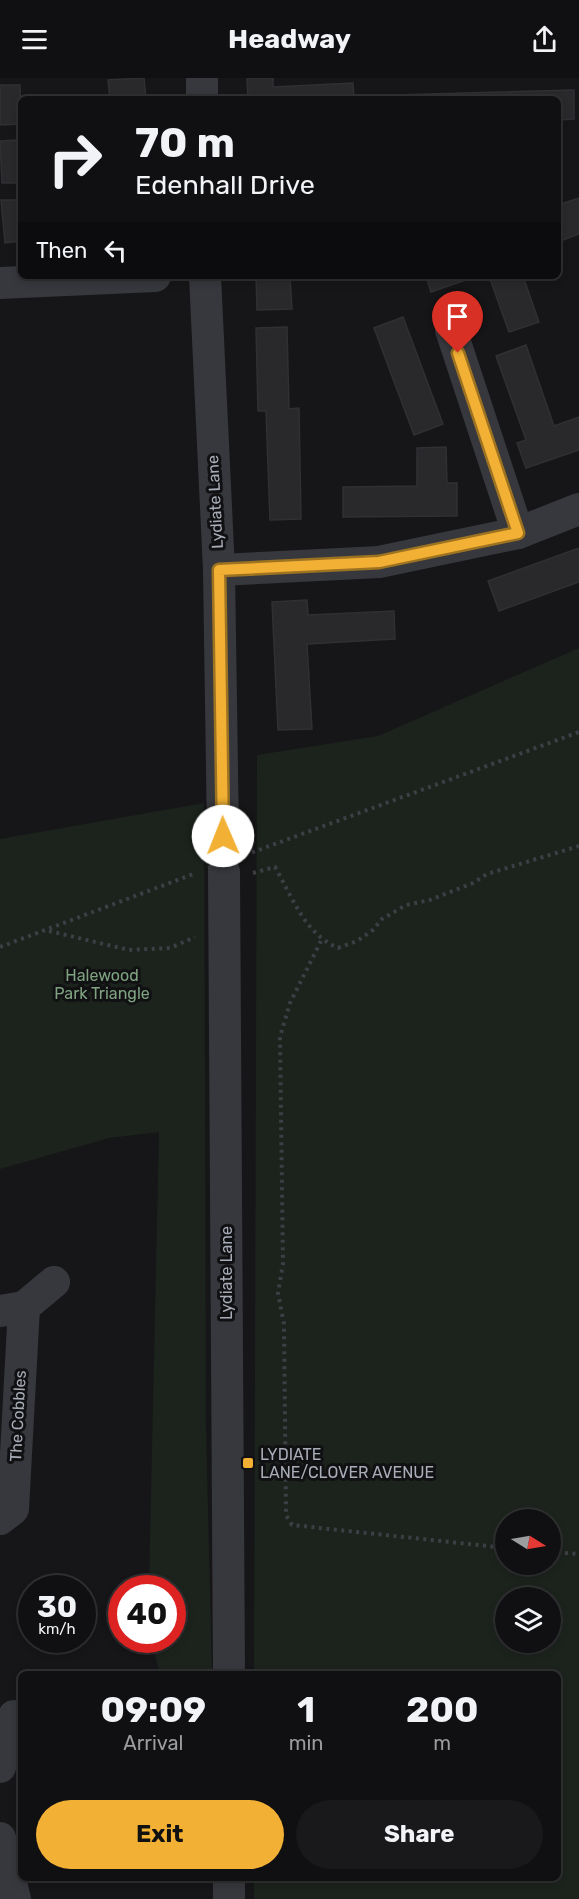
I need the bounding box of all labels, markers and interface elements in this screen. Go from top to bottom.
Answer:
icon: menu [18,23,51,56]
text: Headway [228,23,351,55]
icon: share [528,23,561,56]
text: 70 m [135,118,235,168]
icon: right [36,120,114,198]
text: Edenhall Drive [135,169,315,201]
icon: left [99,234,132,267]
text: Then [36,237,87,264]
pin [432,291,483,353]
icon: arrive [441,300,474,333]
street label: Lydiate Lane [203,455,227,549]
position arrow [191,804,255,868]
park label: Halewood Park Triangle [54,966,150,1003]
street label: Lydiate Lane [217,1226,236,1320]
street label: The Cobbles [6,1370,30,1462]
place label: LYDIATE LANE/CLOVER AVENUE [260,1445,434,1482]
marker: LYDIATE LANE/CLOVER AVENUE [241,1456,255,1470]
north arrow [495,1509,561,1575]
map controls [495,1509,561,1653]
speed limit sign: 40 [108,1575,186,1653]
button: layers [495,1587,561,1653]
text: 30 [37,1589,77,1625]
text: km/h [38,1620,76,1638]
text: 09:09 [101,1688,206,1731]
text: 1 [297,1688,315,1731]
text: 200 [406,1688,478,1731]
text: Arrival [123,1731,183,1755]
text: min [289,1731,324,1755]
text: m [433,1731,451,1755]
button: Exit [36,1800,284,1869]
button: Share [296,1800,543,1869]

